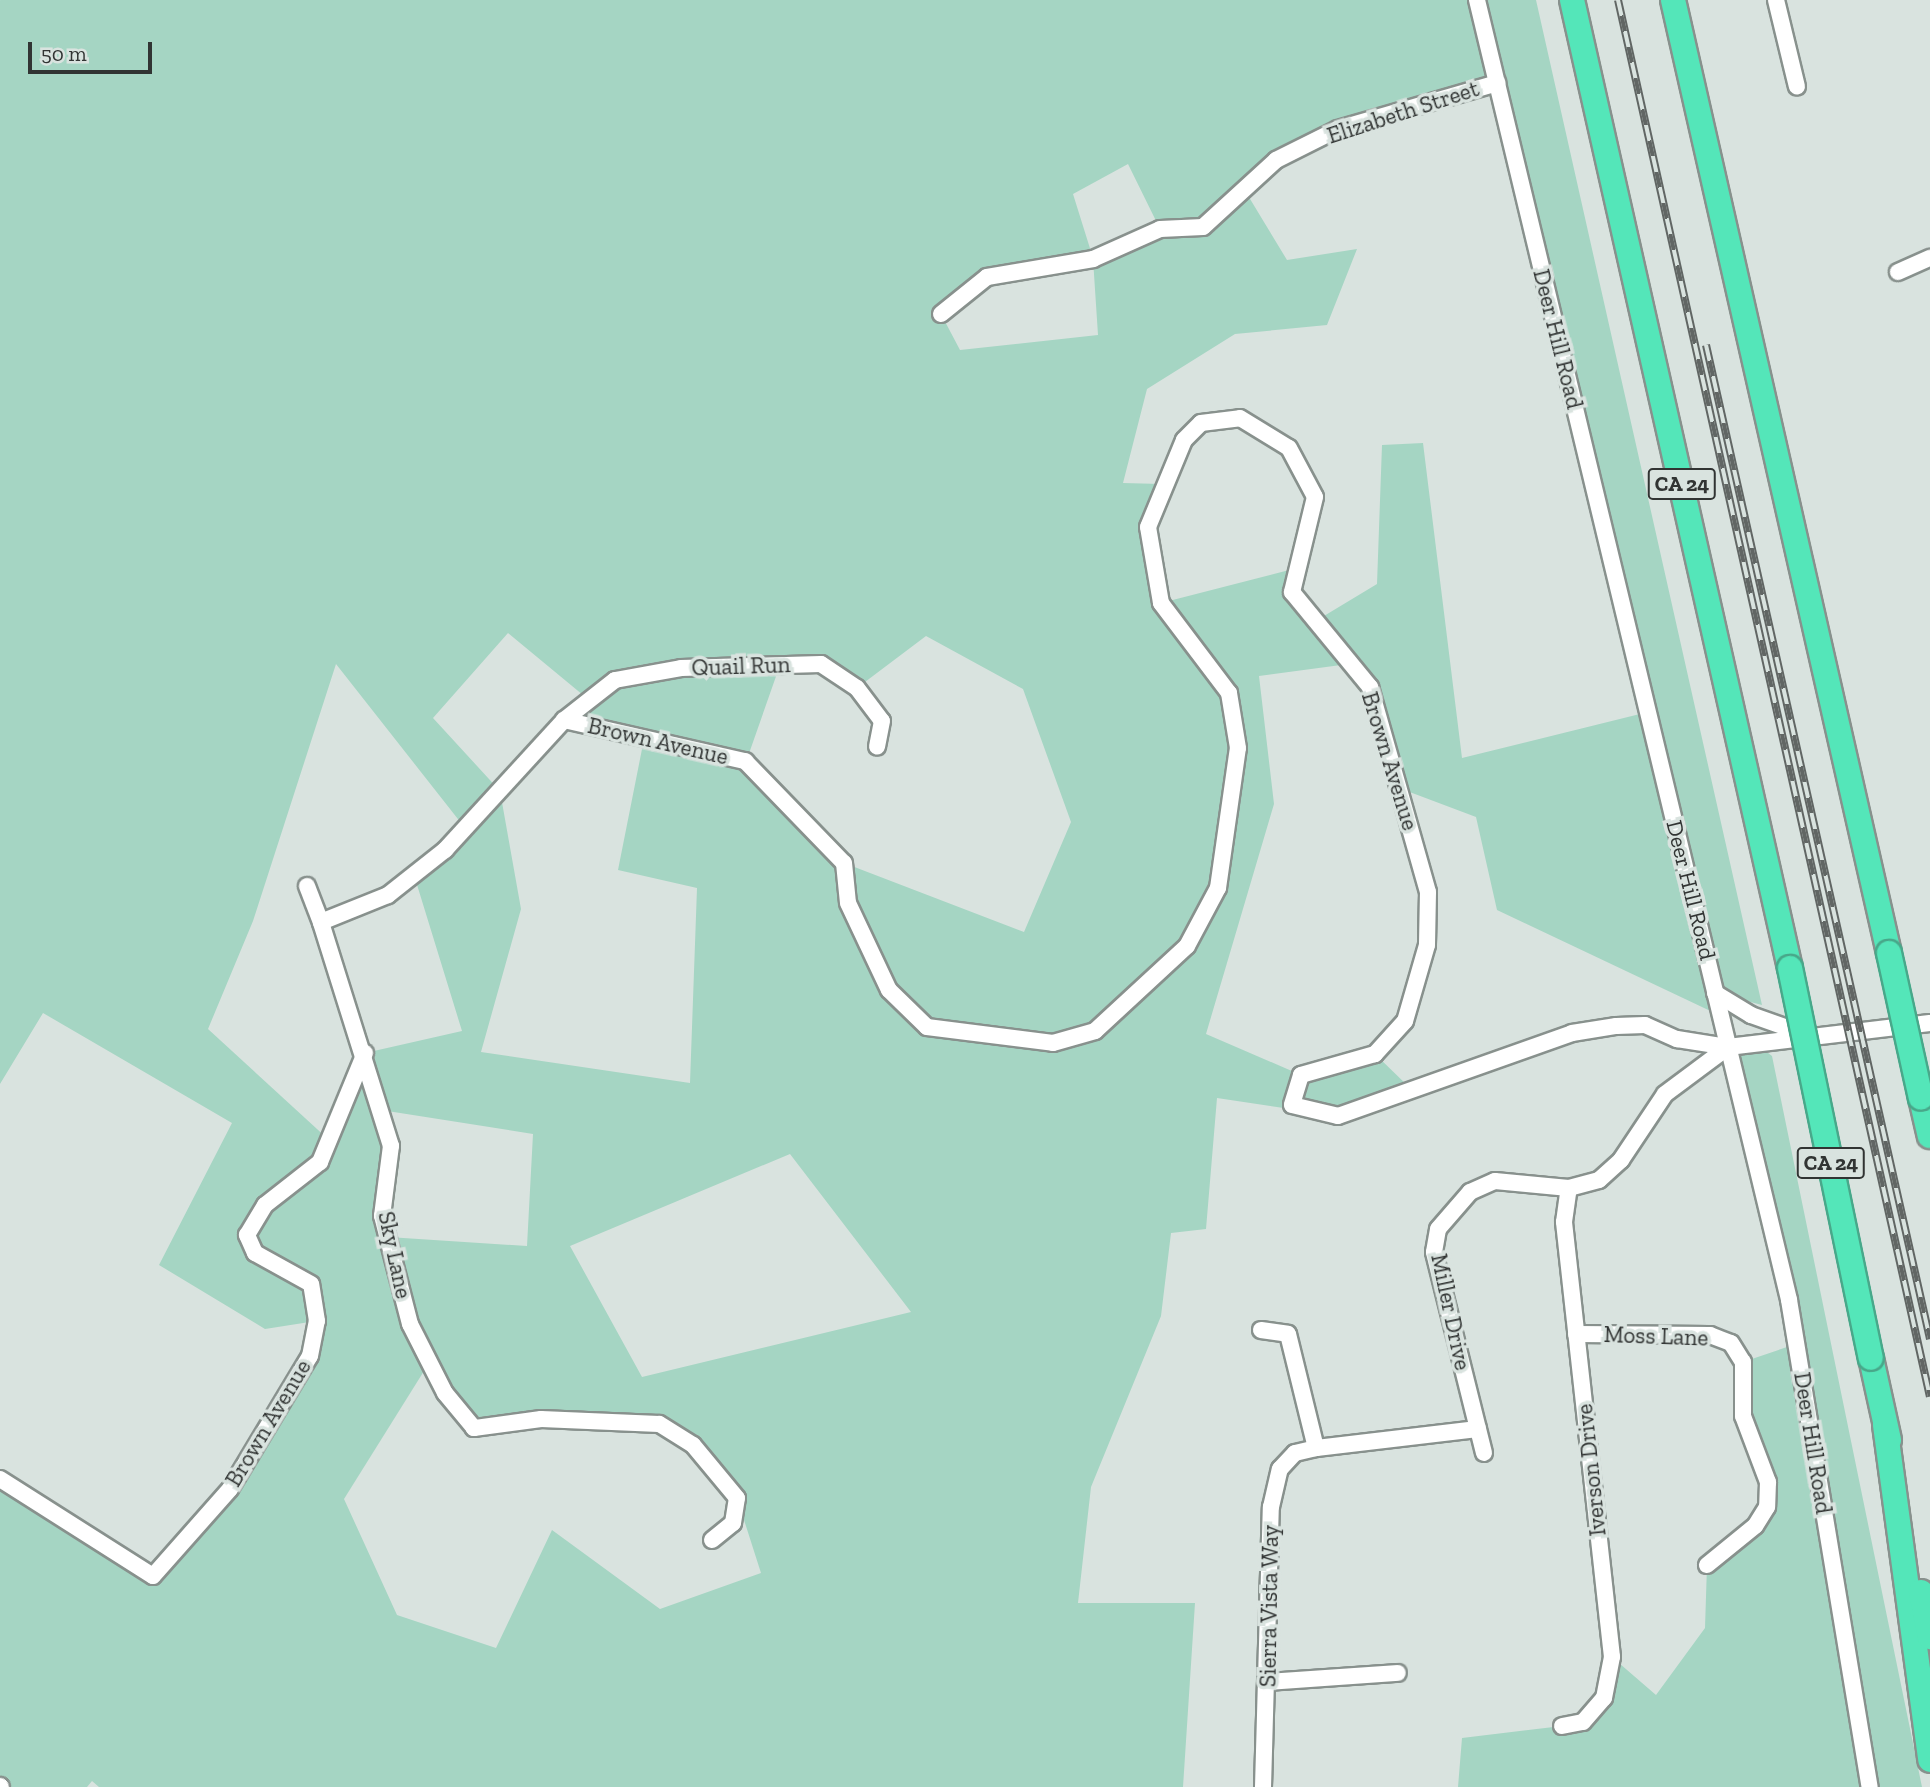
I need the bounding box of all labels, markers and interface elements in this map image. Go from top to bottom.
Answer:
scale bar [32,28,156,72]
text: 50 m [41,41,87,66]
street label: Elizabeth Street [1324,74,1482,150]
street label: Deer Hill Road [1527,266,1589,412]
road number: CA 24 [1647,466,1717,502]
street label: Quail Run [691,650,791,682]
street label: Brown Avenue [1356,688,1424,834]
street label: Brown Avenue [585,711,731,771]
street label: Deer Hill Road [1660,817,1722,963]
road number: CA 24 [1796,1146,1866,1180]
street label: Sky Lane [372,1209,418,1301]
street label: Miller Drive [1425,1251,1477,1373]
street label: Moss Lane [1603,1320,1709,1352]
street label: Brown Avenue [219,1354,317,1492]
street label: Deer Hill Road [1788,1370,1838,1516]
street label: Iverson Drive [1570,1403,1612,1537]
street label: Sierra Vista Way [1254,1524,1284,1688]

